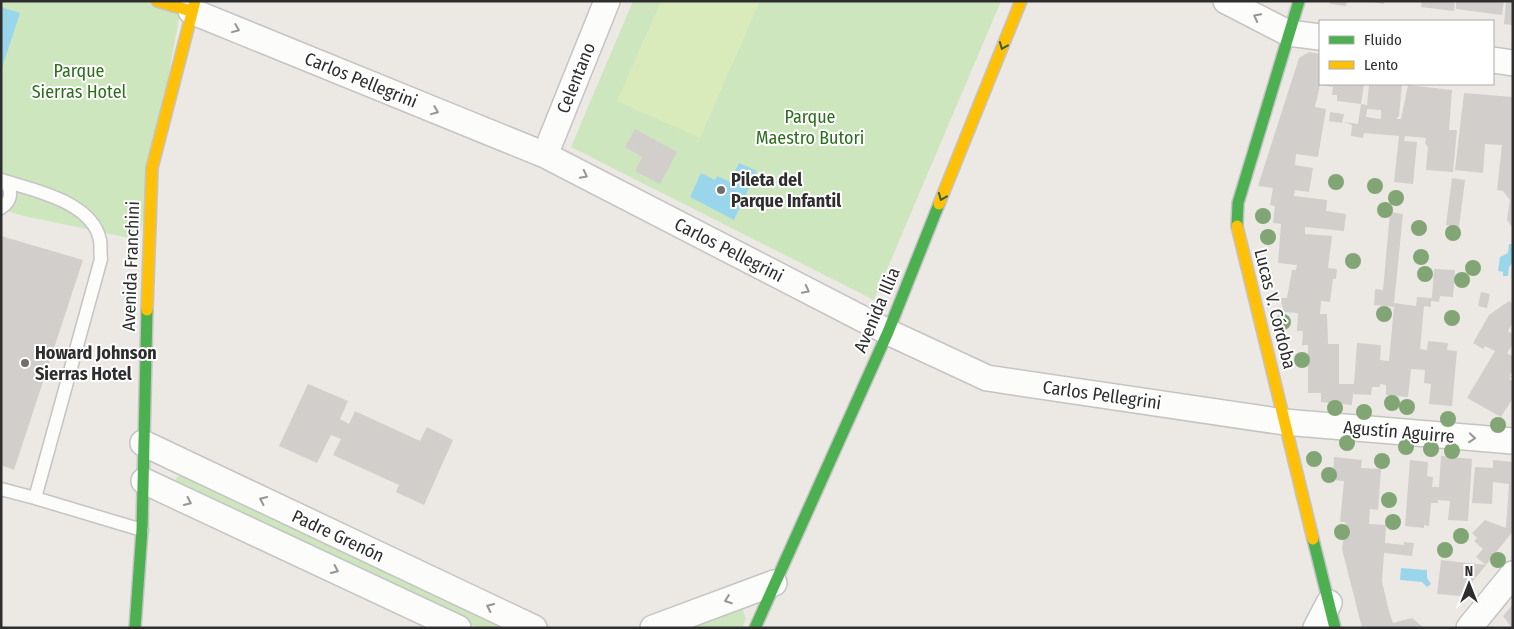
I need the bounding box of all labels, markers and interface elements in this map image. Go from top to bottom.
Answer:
one-way arrow [1253,13,1262,23]
legend [1319,20,1494,85]
one-way arrow [231,23,240,34]
text: Fluido [1364,31,1402,49]
street label: Celentano [552,39,600,117]
one-way arrow [999,42,1009,50]
street label: Carlos Pellegrini [301,47,421,113]
text: Lento [1364,56,1398,74]
park label: Parque Sierras Hotel [32,60,127,103]
one-way arrow [430,104,439,115]
park label: Parque Maestro Butori [756,106,864,149]
one-way arrow [579,169,588,179]
place label: Pileta del Parque Infantil [731,169,841,212]
marker: Pileta del Parque Infantil [715,184,727,196]
one-way arrow [938,192,948,201]
street label: Avenida Franchini [118,201,144,331]
street label: Carlos Pellegrini [671,213,787,287]
street label: Lucas V. Córdoba [1249,247,1301,371]
street label: Avenida Illia [849,264,905,356]
one-way arrow [801,284,810,294]
place label: Howard Johnson Sierras Hotel [35,342,157,385]
marker: Howard Johnson Sierras Hotel [19,357,31,369]
street label: Carlos Pellegrini [1041,376,1163,414]
street label: Agustín Aguirre [1342,416,1456,448]
one-way arrow [1469,432,1477,443]
one-way arrow [183,495,192,506]
one-way arrow [260,497,269,507]
street label: Padre Grenón [288,505,388,567]
north arrow [1444,559,1494,609]
text: N [1465,563,1473,580]
one-way arrow [330,564,339,575]
one-way arrow [725,594,733,604]
one-way arrow [486,603,495,613]

